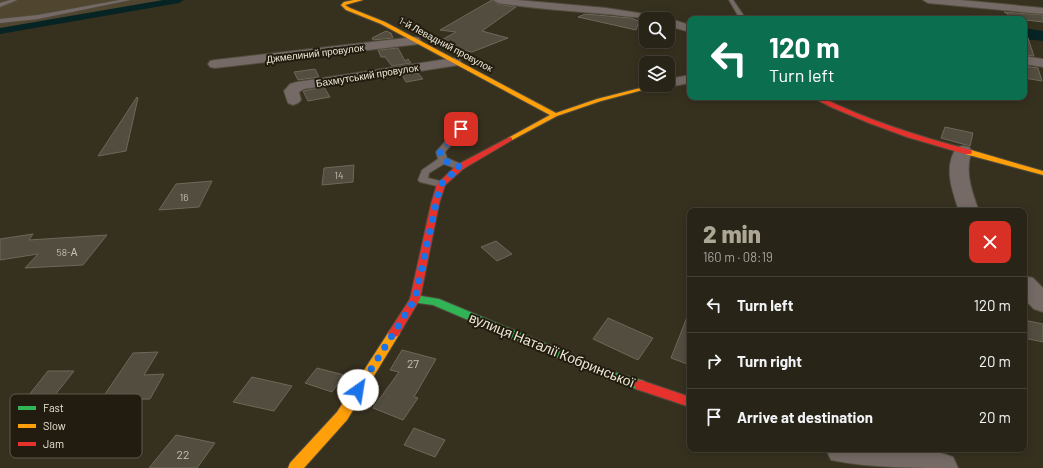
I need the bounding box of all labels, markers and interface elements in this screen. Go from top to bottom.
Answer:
map controls [639,12,675,92]
button: search [639,12,675,48]
street label: 1-й Левадний провулок [397,14,496,74]
text: 120 m [769,30,840,64]
icon: left [703,32,755,84]
street label: Джмелиний провулок [266,41,365,65]
button: layers [639,56,675,92]
street label: Бахмутський провулок [315,61,420,89]
text: Turn left [769,64,835,86]
pin [444,112,478,146]
icon: arrive [450,118,472,140]
house number: 14 [334,169,344,181]
house number: 16 [180,191,188,203]
text: 2 min [703,219,761,248]
button: close [969,221,1011,263]
house number: 58-А [57,246,78,258]
text: 160 m · 08:19 [703,249,773,265]
icon: left [703,294,725,316]
text: Turn left [737,296,793,314]
text: 120 m [974,296,1011,314]
street label: вулиця Наталії Кобринської [467,308,638,391]
icon: right [703,350,725,372]
text: Turn right [737,352,802,370]
text: 20 m [979,352,1011,370]
house number: 27 [407,356,419,370]
position arrow [337,369,379,411]
legend [10,394,142,458]
text: Fast [43,401,64,414]
icon: arrive [703,406,725,428]
text: Arrive at destination [737,408,873,426]
text: 20 m [979,408,1011,426]
text: Slow [43,419,66,432]
text: Jam [43,437,64,450]
house number: 22 [177,447,189,461]

